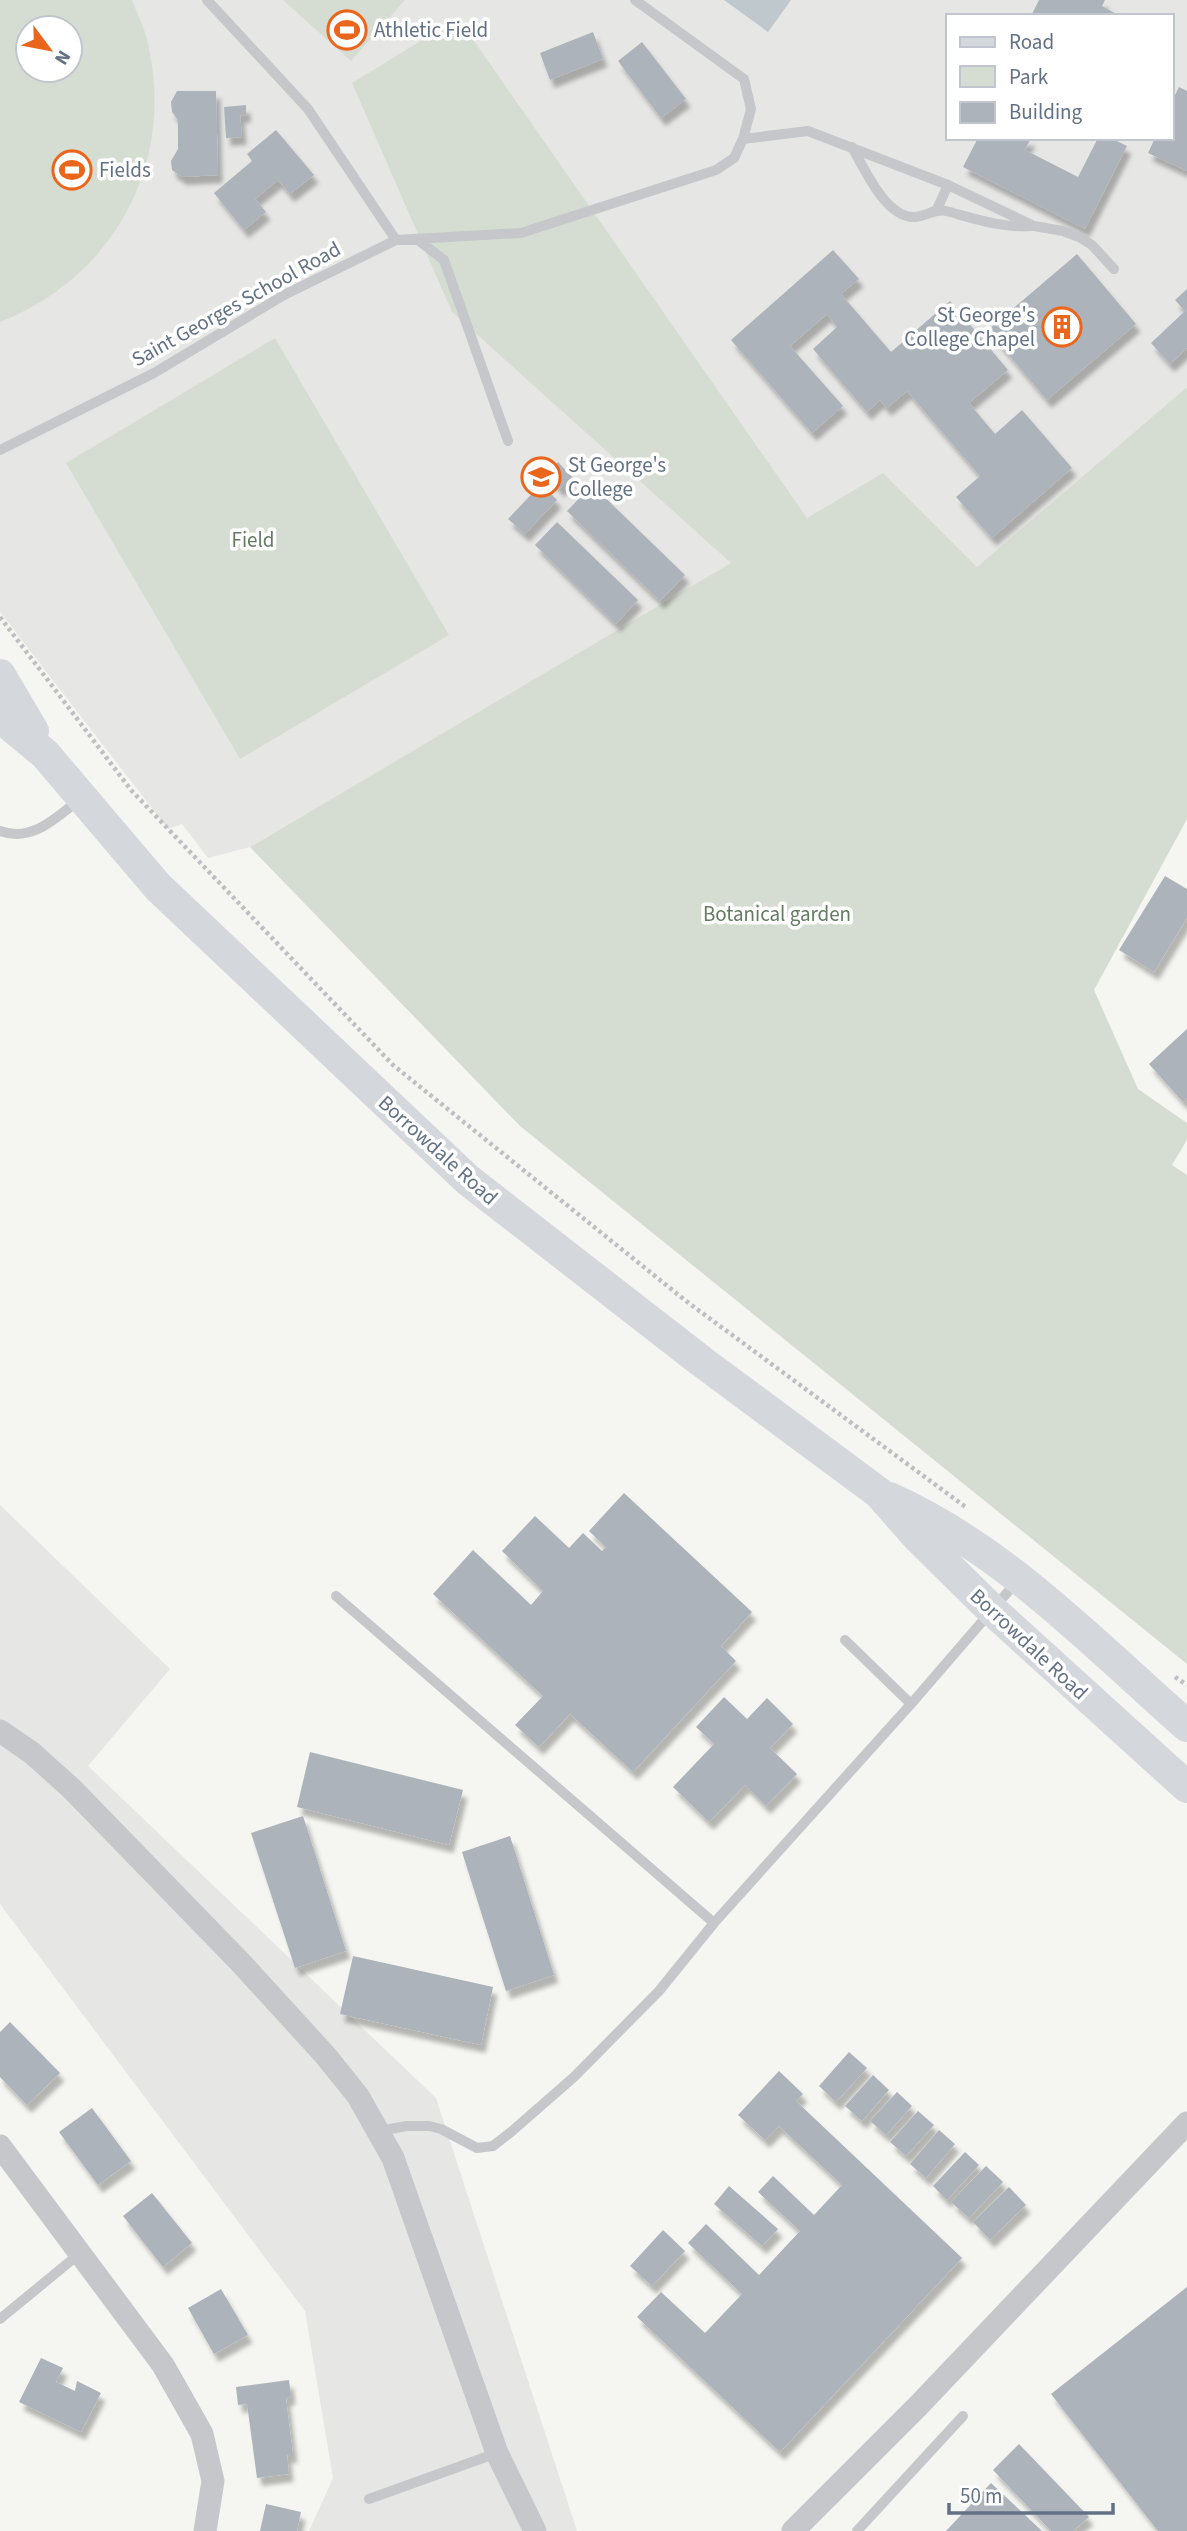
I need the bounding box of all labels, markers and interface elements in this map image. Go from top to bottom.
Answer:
sports icon: Athletic Field [326,9,368,51]
north arrow [14,14,84,84]
legend [946,14,1173,140]
place label: Athletic Field [374,15,488,45]
text: Road [1009,27,1054,57]
text: N [47,45,77,70]
text: Park [1009,62,1049,92]
text: Building [1009,97,1083,127]
sports icon: Fields [51,149,93,191]
place label: Fields [99,155,151,185]
street label: Saint Georges School Road [126,234,346,374]
place label: St George's College Chapel [904,300,1035,354]
building icon: St George's College Chapel [1041,306,1083,348]
place label: St George's College [568,450,666,504]
school or university icon: St George's College [520,456,562,498]
park label: Field [232,525,274,555]
park label: Botanical garden [703,899,851,929]
street label: Borrowdale Road [372,1088,504,1212]
street label: Borrowdale Road [963,1581,1095,1707]
scale bar [949,2472,1114,2516]
text: 50 m [960,2481,1002,2511]

